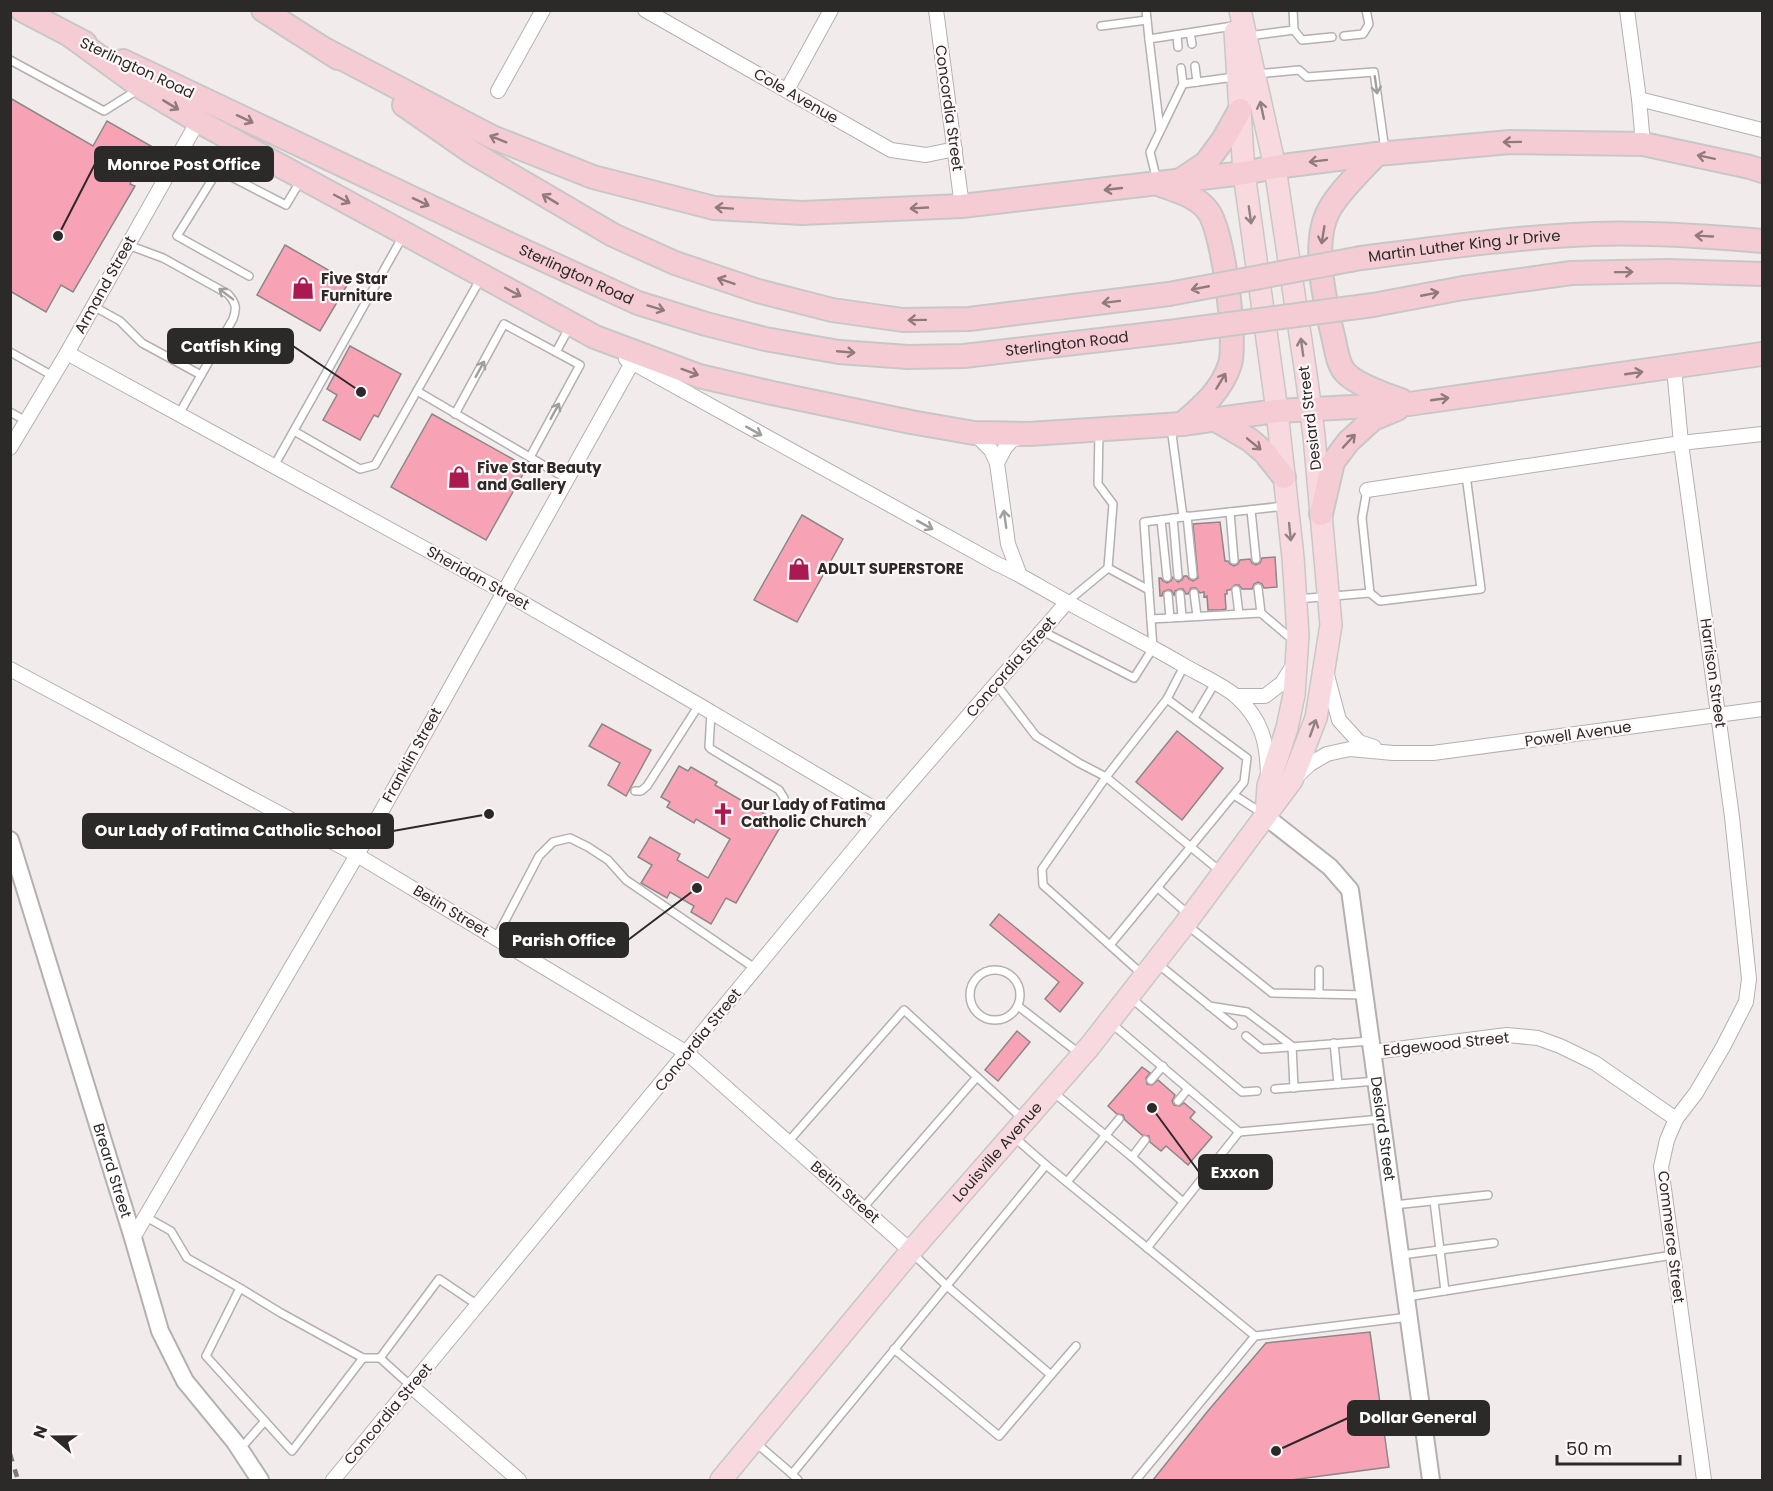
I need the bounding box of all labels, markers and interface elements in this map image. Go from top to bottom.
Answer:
street label: Sterlington Road [77,32,198,103]
street label: Concordia Street [930,44,969,172]
street label: Cole Avenue [750,63,842,128]
one-way arrow [1370,74,1381,94]
one-way arrow [162,99,179,111]
one-way arrow [1256,100,1268,119]
one-way arrow [235,113,253,125]
one-way arrow [489,133,507,144]
one-way arrow [1503,136,1523,148]
callout: Monroe Post Office [95,147,273,181]
one-way arrow [1696,151,1715,163]
text: Monroe Post Office [107,153,261,176]
one-way arrow [1309,156,1328,167]
one-way arrow [1103,183,1123,194]
one-way arrow [542,193,559,205]
one-way arrow [332,194,350,205]
one-way arrow [411,197,429,209]
one-way arrow [909,202,929,213]
one-way arrow [715,203,735,214]
one-way arrow [1244,205,1255,225]
one-way arrow [1317,225,1328,244]
street label: Martin Luther King Jr Drive [1367,225,1561,267]
one-way arrow [1695,230,1715,241]
street label: Armand Street [69,232,140,338]
street label: Sterlington Road [516,239,637,310]
one-way arrow [1613,266,1633,278]
place label: Five Star Furniture [321,268,392,306]
one-way arrow [718,274,736,285]
shop icon: Five Star Furniture [290,275,316,301]
one-way arrow [1191,283,1211,294]
one-way arrow [504,286,521,298]
one-way arrow [218,288,234,301]
one-way arrow [1420,288,1439,299]
one-way arrow [1101,296,1121,307]
one-way arrow [646,303,665,314]
one-way arrow [907,314,927,326]
street label: Sterlington Road [1004,326,1130,361]
callout: Catfish King [168,329,293,363]
text: Catfish King [181,335,281,358]
one-way arrow [1296,338,1307,358]
one-way arrow [835,347,855,358]
one-way arrow [474,361,486,378]
street label: Desiard Street [1293,365,1326,472]
one-way arrow [680,368,699,379]
one-way arrow [1623,368,1643,379]
one-way arrow [1215,373,1227,390]
one-way arrow [1430,394,1450,405]
one-way arrow [549,403,561,420]
one-way arrow [745,425,762,437]
one-way arrow [1342,434,1357,449]
one-way arrow [1246,437,1262,450]
place label: Five Star Beauty and Gallery [477,457,602,495]
shop icon: Five Star Beauty and Gallery [446,464,472,490]
one-way arrow [999,510,1010,530]
one-way arrow [916,519,933,531]
one-way arrow [1285,521,1296,541]
street label: Sheridan Street [423,541,534,615]
shop icon: ADULT SUPERSTORE [786,556,812,582]
place label: ADULT SUPERSTORE [817,558,964,579]
street label: Concordia Street [961,612,1060,721]
street label: Harrison Street [1695,617,1732,729]
street label: Franklin Street [377,704,446,806]
street label: Powell Avenue [1523,716,1633,751]
one-way arrow [1308,719,1319,738]
place label: Our Lady of Fatima Catholic Church [741,794,886,832]
church icon: Our Lady of Fatima Catholic Church [710,801,736,827]
callout: Our Lady of Fatima Catholic School [83,814,393,848]
text: Our Lady of Fatima Catholic School [95,819,381,842]
street label: Betin Street [409,880,493,942]
callout: Parish Office [500,923,628,957]
text: Parish Office [512,929,616,952]
street label: Concordia Street [649,984,746,1096]
street label: Edgewood Street [1382,1026,1510,1061]
street label: Desiard Street [1366,1075,1401,1182]
street label: Louisville Avenue [948,1097,1047,1206]
street label: Breard Street [88,1121,137,1220]
callout: Exxon [1199,1155,1272,1189]
street label: Betin Street [806,1156,884,1227]
text: Exxon [1211,1161,1259,1184]
street label: Commerce Street [1653,1170,1690,1304]
street label: Concordia Street [339,1358,436,1469]
callout: Dollar General [1348,1401,1489,1435]
text: Dollar General [1359,1406,1477,1429]
north arrow [24,1407,84,1467]
text: N [28,1422,53,1442]
scale bar [1557,1428,1680,1466]
text: 50 m [1566,1436,1612,1461]

